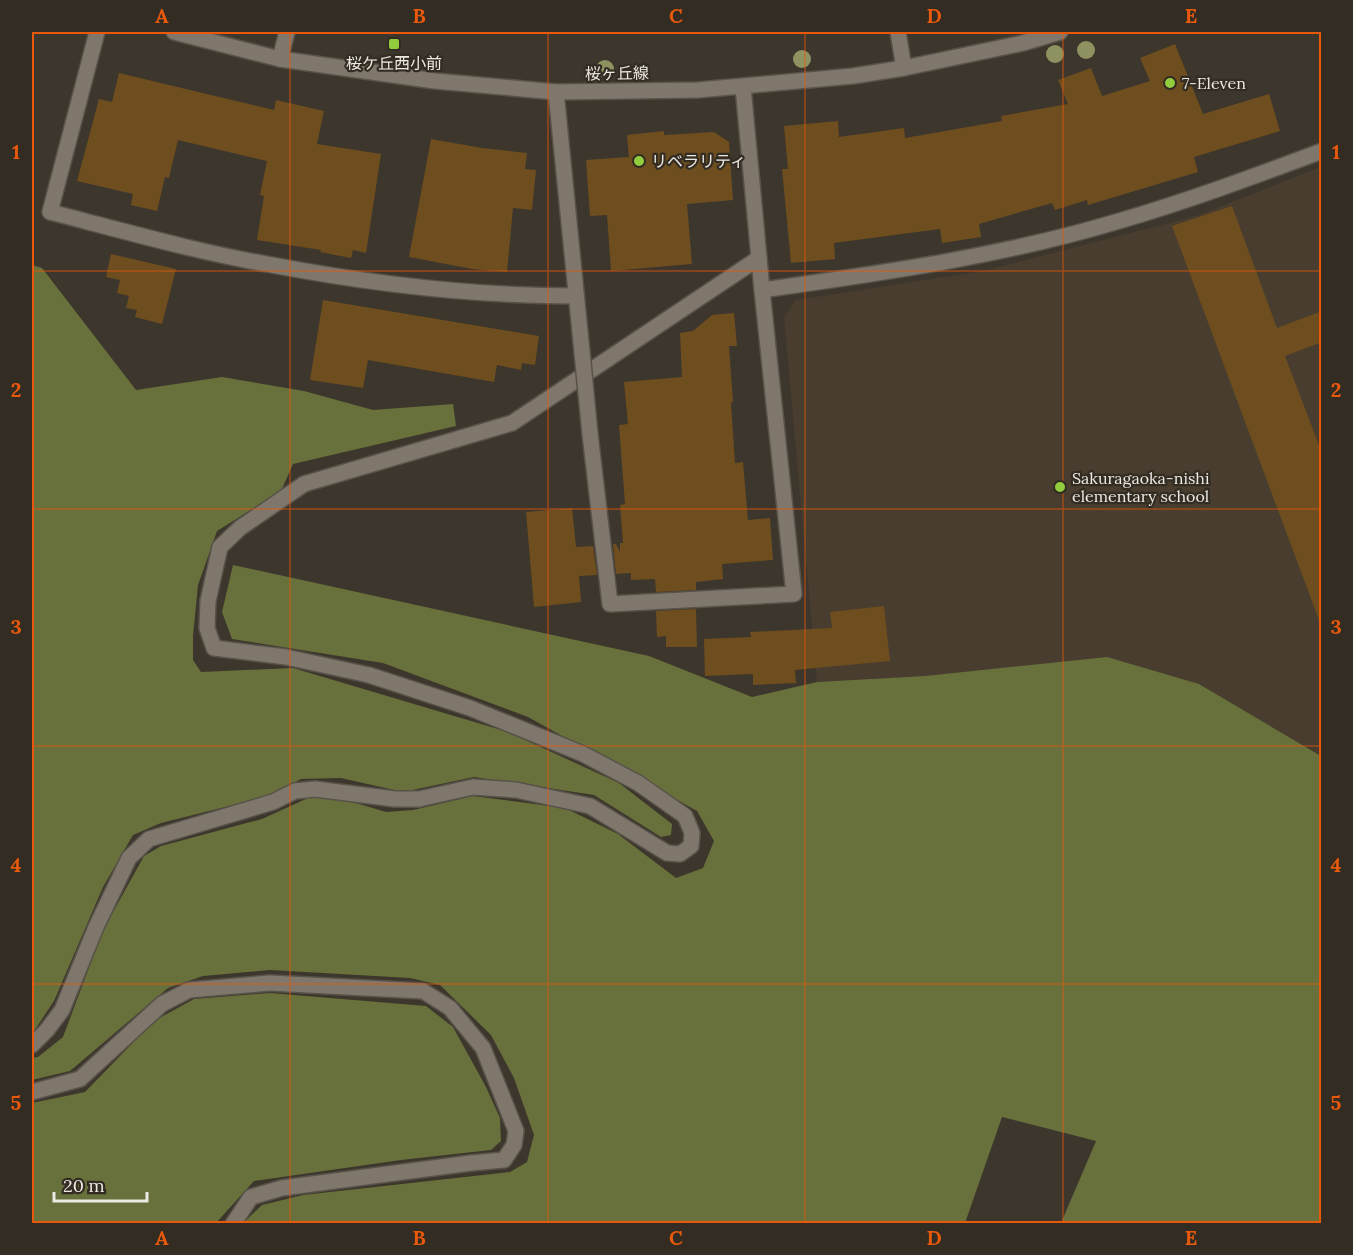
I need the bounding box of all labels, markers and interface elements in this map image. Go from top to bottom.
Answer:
text: A [155,3,169,28]
text: B [412,3,426,28]
text: C [669,3,683,28]
text: D [926,3,942,28]
text: E [1185,3,1197,28]
marker: 桜ケ丘西小前 [387,37,401,51]
place label: 桜ケ丘西小前 [346,53,442,73]
street label: 桜ヶ丘線 [585,62,649,84]
place label: 7-Eleven [1182,73,1246,93]
marker: 7-Eleven [1163,76,1177,90]
text: 1 [12,139,20,164]
text: 1 [1332,139,1340,164]
place label: リベラリティ [651,151,746,171]
marker: リベラリティ [632,154,646,168]
text: 2 [11,377,21,402]
text: 2 [1331,377,1341,402]
place label: Sakuragaoka-nishi elementary school [1072,468,1209,506]
marker: Sakuragaoka-nishi elementary school [1053,480,1067,494]
text: 3 [10,614,22,639]
text: 3 [1330,614,1342,639]
text: 4 [11,852,22,877]
text: 4 [1331,852,1342,877]
text: 5 [11,1090,22,1115]
text: 5 [1331,1090,1342,1115]
scale bar [54,1165,147,1203]
text: 20 m [63,1174,105,1197]
text: A [155,1225,169,1250]
text: B [412,1225,426,1250]
text: C [669,1225,683,1250]
text: D [926,1225,942,1250]
text: E [1185,1225,1197,1250]

